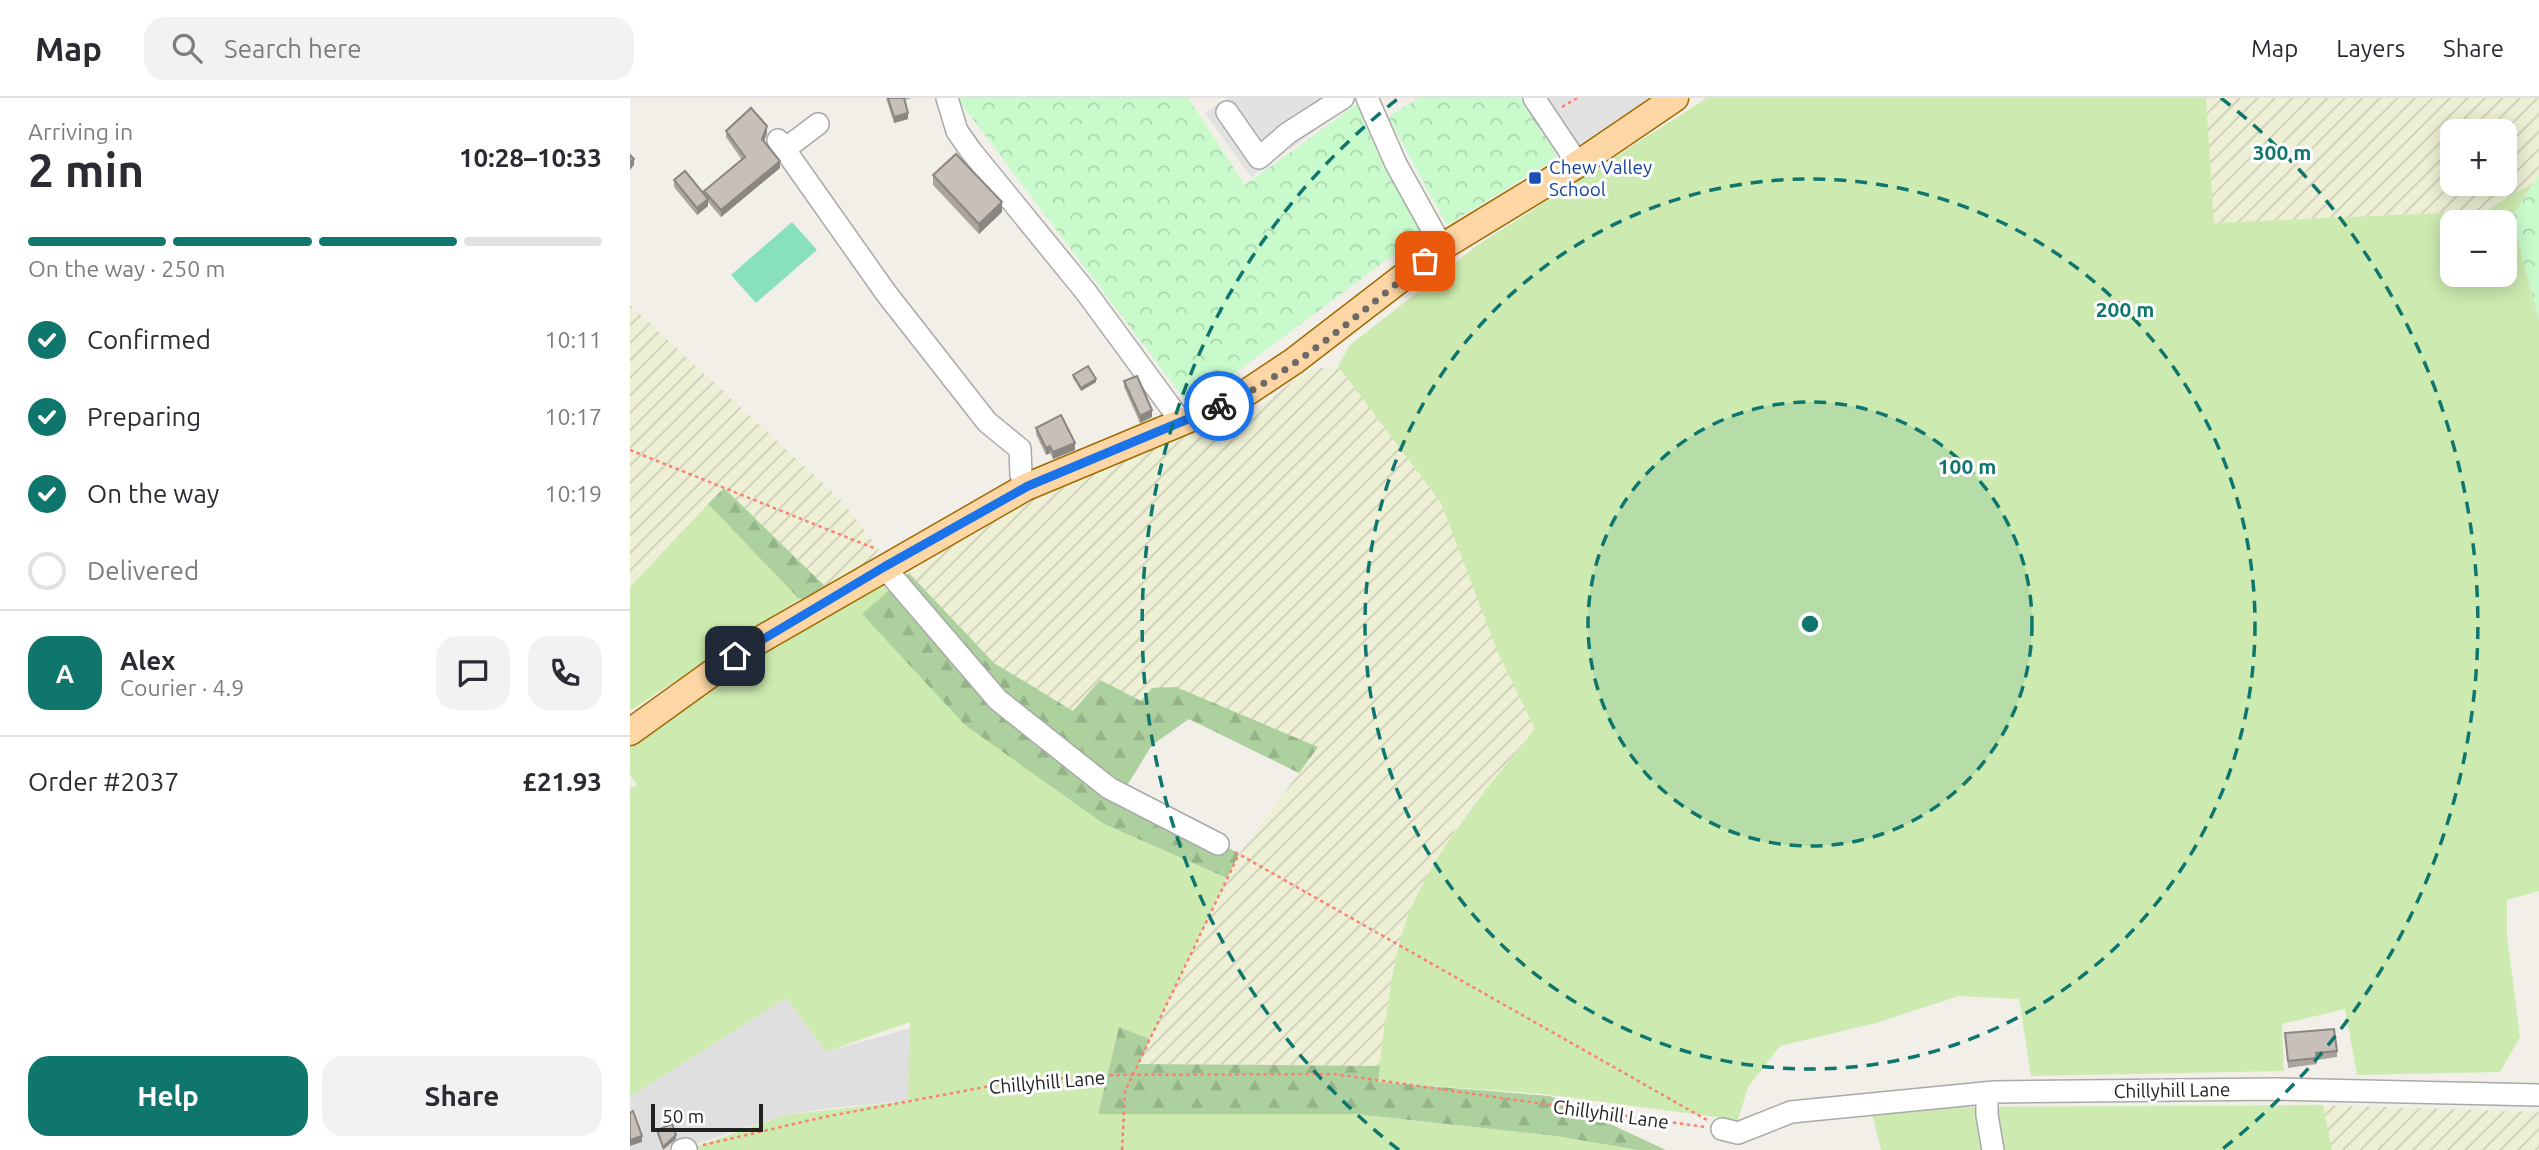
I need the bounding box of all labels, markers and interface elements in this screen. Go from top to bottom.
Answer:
search box [144,17,634,80]
icon: search [168,29,206,67]
text: Map [35,30,102,67]
text: Search here [224,34,362,63]
text: Map [2251,35,2298,62]
text: Layers [2336,35,2405,62]
text: Share [2443,35,2504,62]
text: Arriving in [28,119,133,144]
map controls [2440,119,2517,287]
button: + [2440,119,2517,196]
text: 300 m [2253,140,2311,164]
text: 10:28–10:33 [459,143,602,172]
text: 2 min [28,144,144,196]
place label: Chew Valley School [1549,156,1652,200]
marker: Chew Valley School [1527,170,1543,186]
button: − [2440,210,2517,287]
pin [1395,231,1455,291]
icon: bag [1406,242,1444,280]
text: On the way · 250 m [28,256,225,281]
text: 200 m [2096,297,2154,321]
icon: check [28,321,66,359]
text: Confirmed [87,325,211,354]
text: 10:11 [544,327,602,352]
courier [1184,371,1254,441]
icon: bike [1200,387,1238,425]
icon: check [28,398,66,436]
text: Preparing [87,402,201,431]
text: 10:17 [544,404,602,429]
text: 100 m [1938,454,1996,478]
icon: check [28,475,66,513]
text: On the way [87,479,219,508]
text: 10:19 [544,481,602,506]
text: Delivered [87,556,199,585]
centre of rings [1798,612,1822,636]
pin [705,626,765,686]
button: chat [436,636,510,710]
button: phone [528,636,602,710]
icon: home [716,637,754,675]
text: Alex [120,646,175,675]
text: A [56,659,74,688]
text: Courier · 4.9 [120,675,244,700]
text: Order #2037 [28,767,179,796]
text: £21.93 [522,767,602,796]
button: Help [28,1056,308,1136]
button: Share [322,1056,602,1136]
street label: Chillyhill Lane [988,1066,1106,1098]
street label: Chillyhill Lane [2113,1078,2231,1102]
street label: Chillyhill Lane [1552,1095,1670,1133]
scale bar [651,1101,763,1133]
text: 50 m [662,1105,704,1127]

